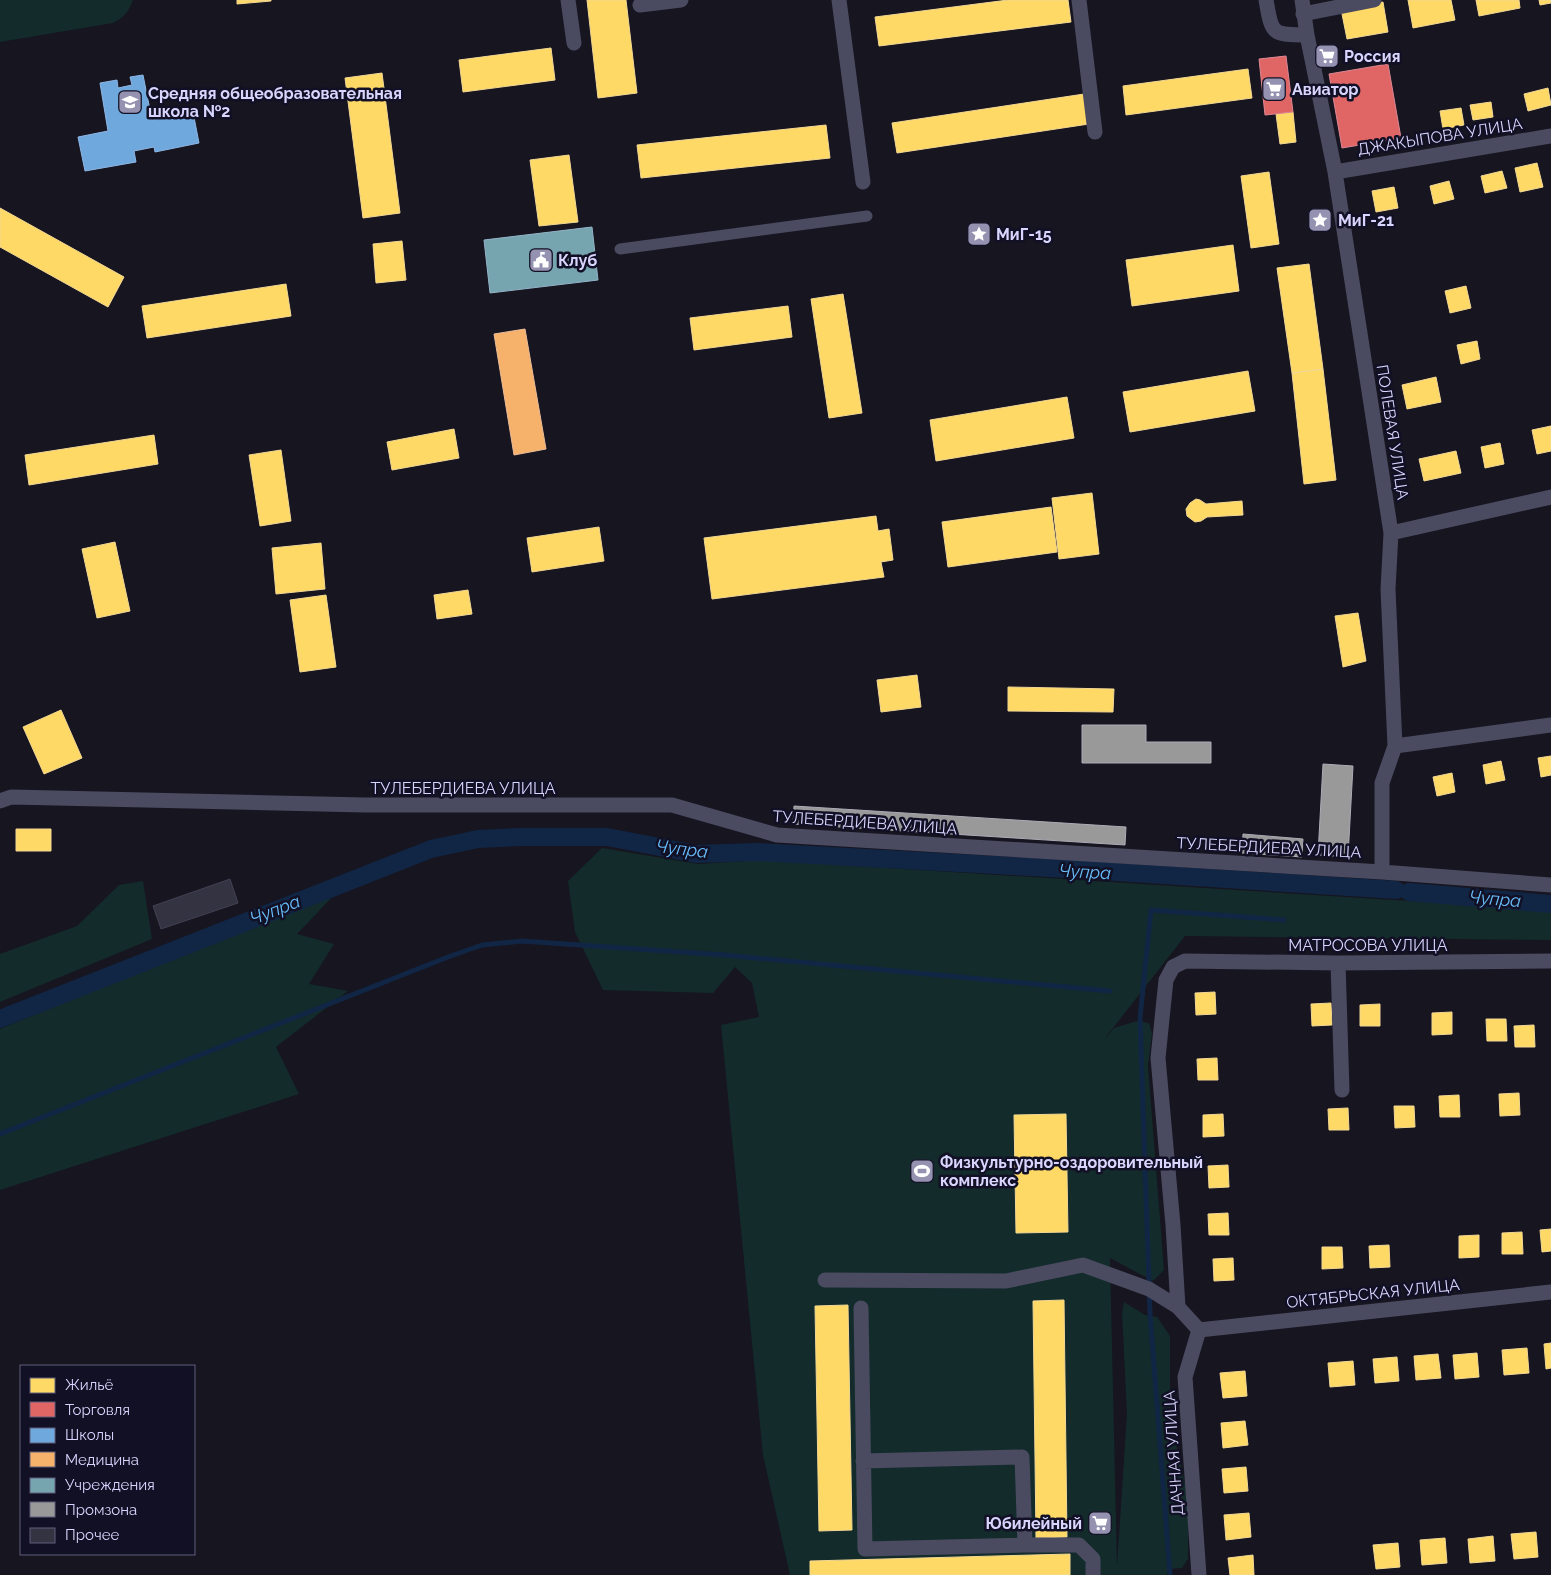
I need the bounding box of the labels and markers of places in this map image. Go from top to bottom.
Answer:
supermarket icon: Россия [1314,43,1340,69]
place label: Россия [1344,47,1400,66]
supermarket icon: Авиатор [1261,76,1287,102]
place label: Авиатор [1292,80,1359,99]
place label: Средняя общеобразовательная школа №2 [148,84,402,121]
school or university icon: Средняя общеобразовательная школа №2 [117,89,143,115]
place icon: МиГ-21 [1307,207,1333,233]
place label: МиГ-21 [1338,211,1394,230]
place icon: МиГ-15 [966,221,992,247]
place label: МиГ-15 [996,225,1052,244]
public building icon: Клуб [528,247,554,273]
place label: Клуб [558,251,597,270]
place label: Физкультурно-оздоровительный комплекс [940,1153,1203,1190]
sports icon: Физкультурно-оздоровительный комплекс [909,1158,935,1184]
supermarket icon: Юбилейный [1087,1510,1113,1536]
place label: Юбилейный [986,1514,1082,1533]

